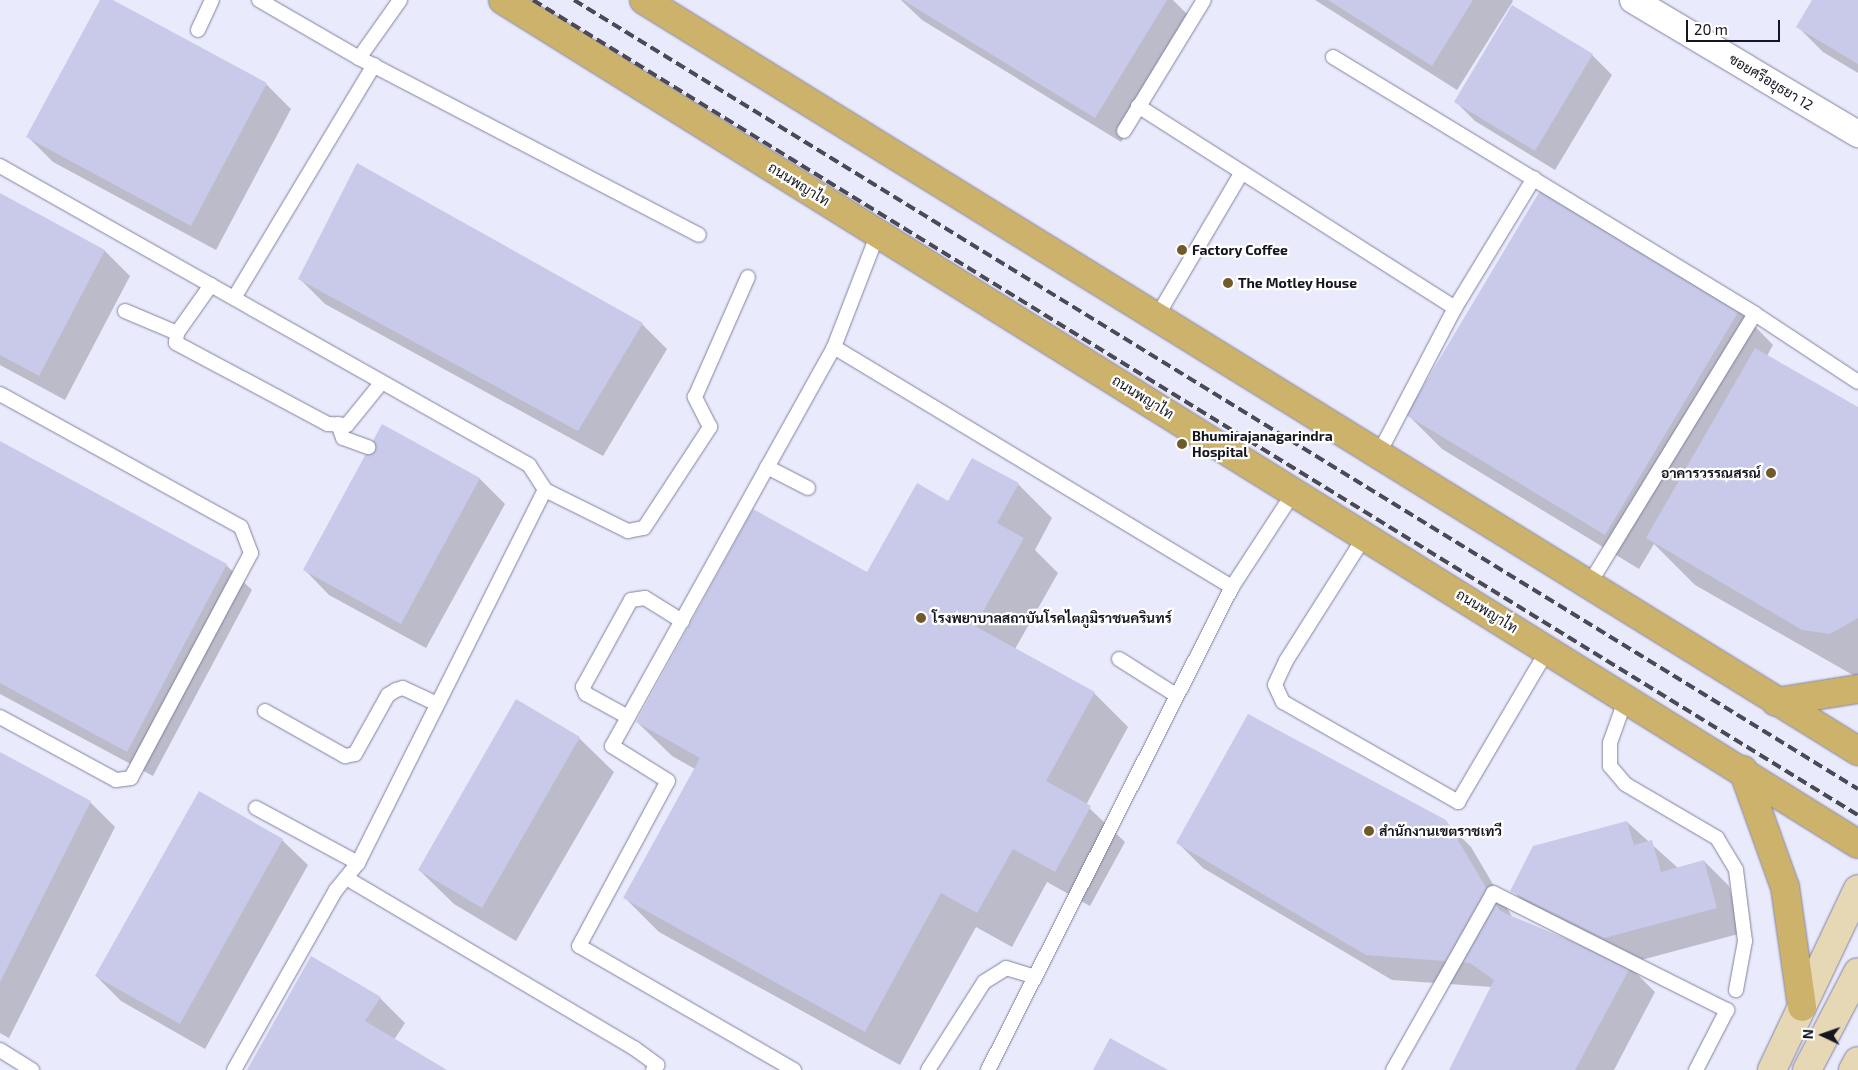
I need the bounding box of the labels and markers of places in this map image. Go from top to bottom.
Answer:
place label: Factory Coffee [1192,242,1288,258]
marker: Factory Coffee [1176,244,1188,256]
place label: The Motley House [1238,275,1357,291]
marker: The Motley House [1222,277,1234,289]
place label: Bhumirajanagarindra Hospital [1192,428,1333,461]
marker: Bhumirajanagarindra Hospital [1176,438,1188,450]
place label: อาคารวรรณสรณ์ [1661,465,1761,481]
marker: อาคารวรรณสรณ์ [1765,467,1777,479]
place label: โรงพยาบาลสถาบันโรคไตภูมิราชนครินทร์ [932,610,1172,626]
marker: โรงพยาบาลสถาบันโรคไตภูมิราชนครินทร์ [914,611,928,625]
place label: สำนักงานเขตราชเทวี [1379,823,1502,839]
marker: สำนักงานเขตราชเทวี [1363,825,1375,837]

